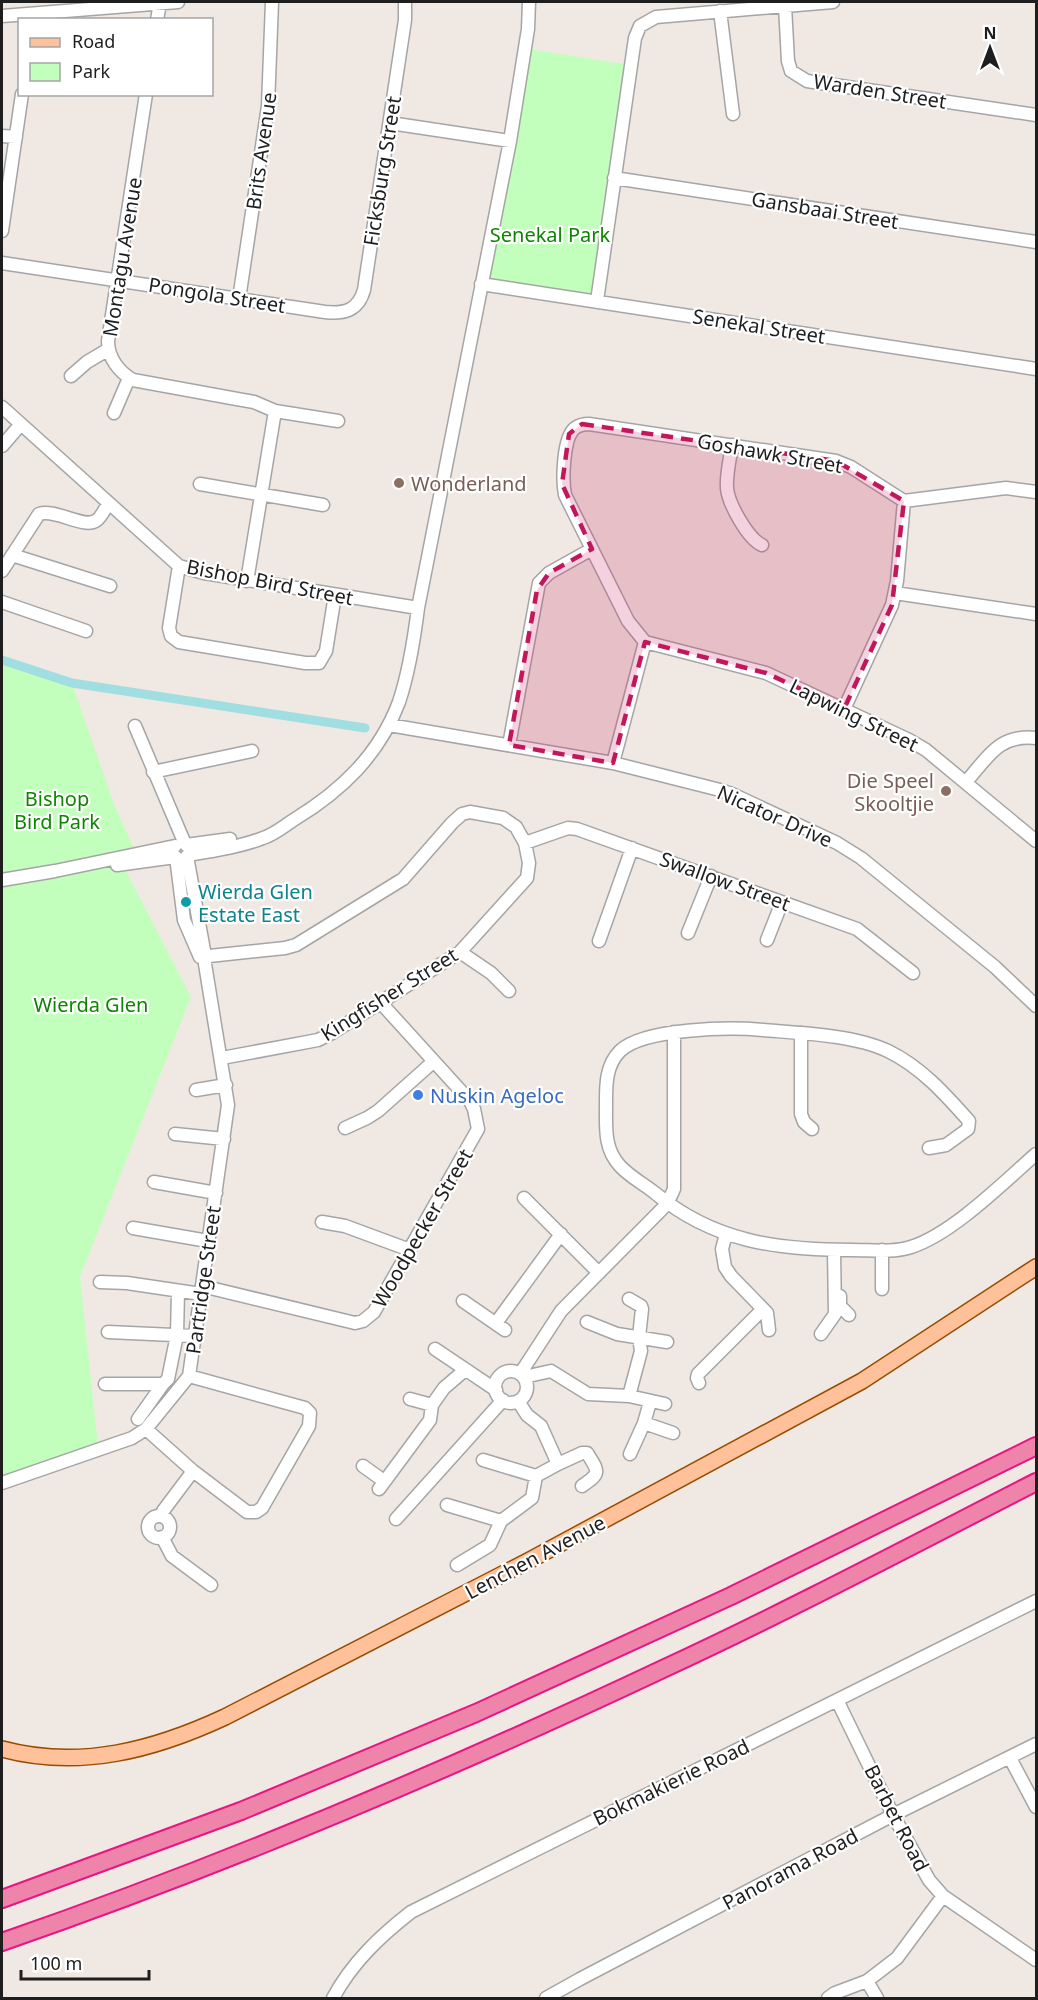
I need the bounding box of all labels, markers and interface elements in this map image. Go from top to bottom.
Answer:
legend [18,18,213,96]
north arrow [960,18,1020,78]
text: N [983,22,997,44]
text: Road [72,29,115,53]
text: Park [72,59,110,83]
street label: Warden Street [812,67,948,115]
street label: Brits Avenue [239,90,283,212]
street label: Ficksburg Street [357,94,407,248]
street label: Montagu Avenue [96,175,148,339]
street label: Gansbaai Street [749,185,901,235]
park label: Senekal Park [490,221,611,248]
street label: Pongola Street [147,271,287,319]
street label: Senekal Street [691,302,827,350]
street label: Goshawk Street [695,427,845,479]
place label: Wonderland [411,470,527,497]
marker: Wonderland [392,476,406,490]
street label: Bishop Bird Street [184,553,356,611]
street label: Lapwing Street [785,672,923,758]
place label: Die Speel Skooltjie [847,767,934,817]
street label: Nicator Drive [713,779,837,853]
marker: Die Speel Skooltjie [939,784,953,798]
park label: Bishop Bird Park [14,785,100,835]
street label: Swallow Street [656,845,794,917]
place label: Wierda Glen Estate East [198,878,313,928]
marker: Wierda Glen Estate East [179,895,193,909]
street label: Kingfisher Street [315,941,463,1047]
park label: Wierda Glen [34,991,148,1018]
place label: Nuskin Ageloc [430,1082,564,1109]
marker: Nuskin Ageloc [411,1088,425,1102]
street label: Woodpecker Street [366,1144,478,1312]
street label: Partridge Street [179,1204,227,1356]
street label: Lenchen Avenue [460,1509,610,1605]
street label: Bokmakierie Road [588,1732,754,1832]
street label: Barbet Road [859,1760,935,1876]
street label: Panorama Road [717,1822,863,1916]
scale bar [21,1943,148,1981]
text: 100 m [30,1951,82,1975]

